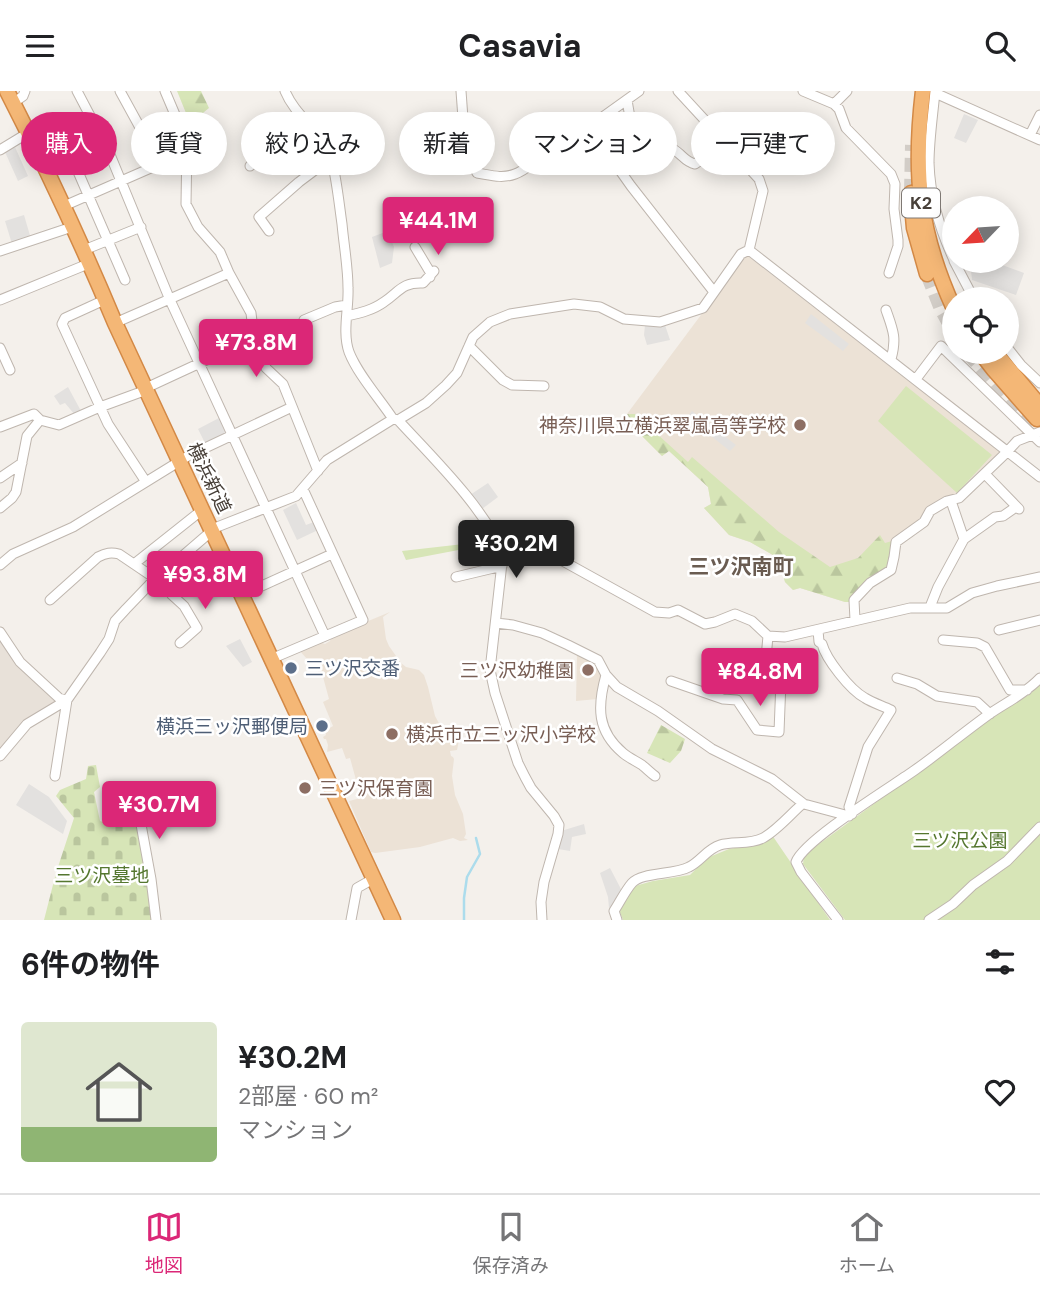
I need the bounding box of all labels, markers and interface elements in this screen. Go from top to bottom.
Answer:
text: Casavia [458,25,582,67]
icon: menu [21,27,59,65]
icon: search [981,27,1019,65]
chip: 購入 [21,112,117,175]
chip: 賃貸 [131,112,227,175]
chip: 絞り込み [241,112,385,175]
chip: 新着 [399,112,495,175]
chip: マンション [509,112,677,175]
chip: 一戸建て [691,112,835,175]
road number: K2 [902,189,940,218]
north arrow [942,196,1018,273]
map controls [942,196,1019,364]
pin: ¥44.1M [381,197,495,257]
text: ¥44.1M [399,205,477,235]
button: locate [942,287,1019,364]
pin: ¥73.8M [199,320,313,379]
text: ¥73.8M [215,327,297,357]
place label: 神奈川県立横浜翠嵐高等学校 [539,413,786,438]
marker: 神奈川県立横浜翠嵐高等学校 [792,417,808,433]
street label: 横浜新道 [181,438,237,518]
pin: ¥30.2M [459,521,573,580]
text: ¥30.2M [474,528,558,558]
pin: ¥93.8M [148,552,262,611]
district label: 三ツ沢南町 [689,553,794,581]
text: ¥93.8M [163,559,247,589]
pin: ¥84.8M [703,649,817,708]
place label: 三ツ沢交番 [305,656,400,681]
text: ¥84.8M [717,656,803,686]
place label: 三ツ沢幼稚園 [460,658,574,683]
marker: 三ツ沢交番 [283,660,299,676]
marker: 三ツ沢幼稚園 [580,662,596,678]
place label: 横浜三ッ沢郵便局 [156,714,308,739]
marker: 横浜三ッ沢郵便局 [314,718,330,734]
place label: 横浜市立三ッ沢小学校 [406,722,596,747]
marker: 横浜市立三ッ沢小学校 [384,726,400,742]
place label: 三ツ沢保育園 [319,776,433,801]
marker: 三ツ沢保育園 [297,780,313,796]
pin: ¥30.7M [102,781,216,841]
text: ¥30.7M [118,789,200,819]
park label: 三ツ沢公園 [912,828,1008,853]
park label: 三ツ沢墓地 [54,863,150,888]
icon: filters [981,943,1019,981]
text: 6件の物件 [21,945,160,984]
text: ¥30.2M [238,1038,347,1077]
icon: home [77,1050,161,1134]
icon: heart [981,1073,1019,1111]
text: 2部屋 · 60 m² [238,1081,378,1111]
text: マンション [238,1115,353,1145]
tab: 地図 [145,1208,183,1278]
tab: 保存済み [473,1208,549,1278]
tab: ホーム [839,1208,895,1278]

